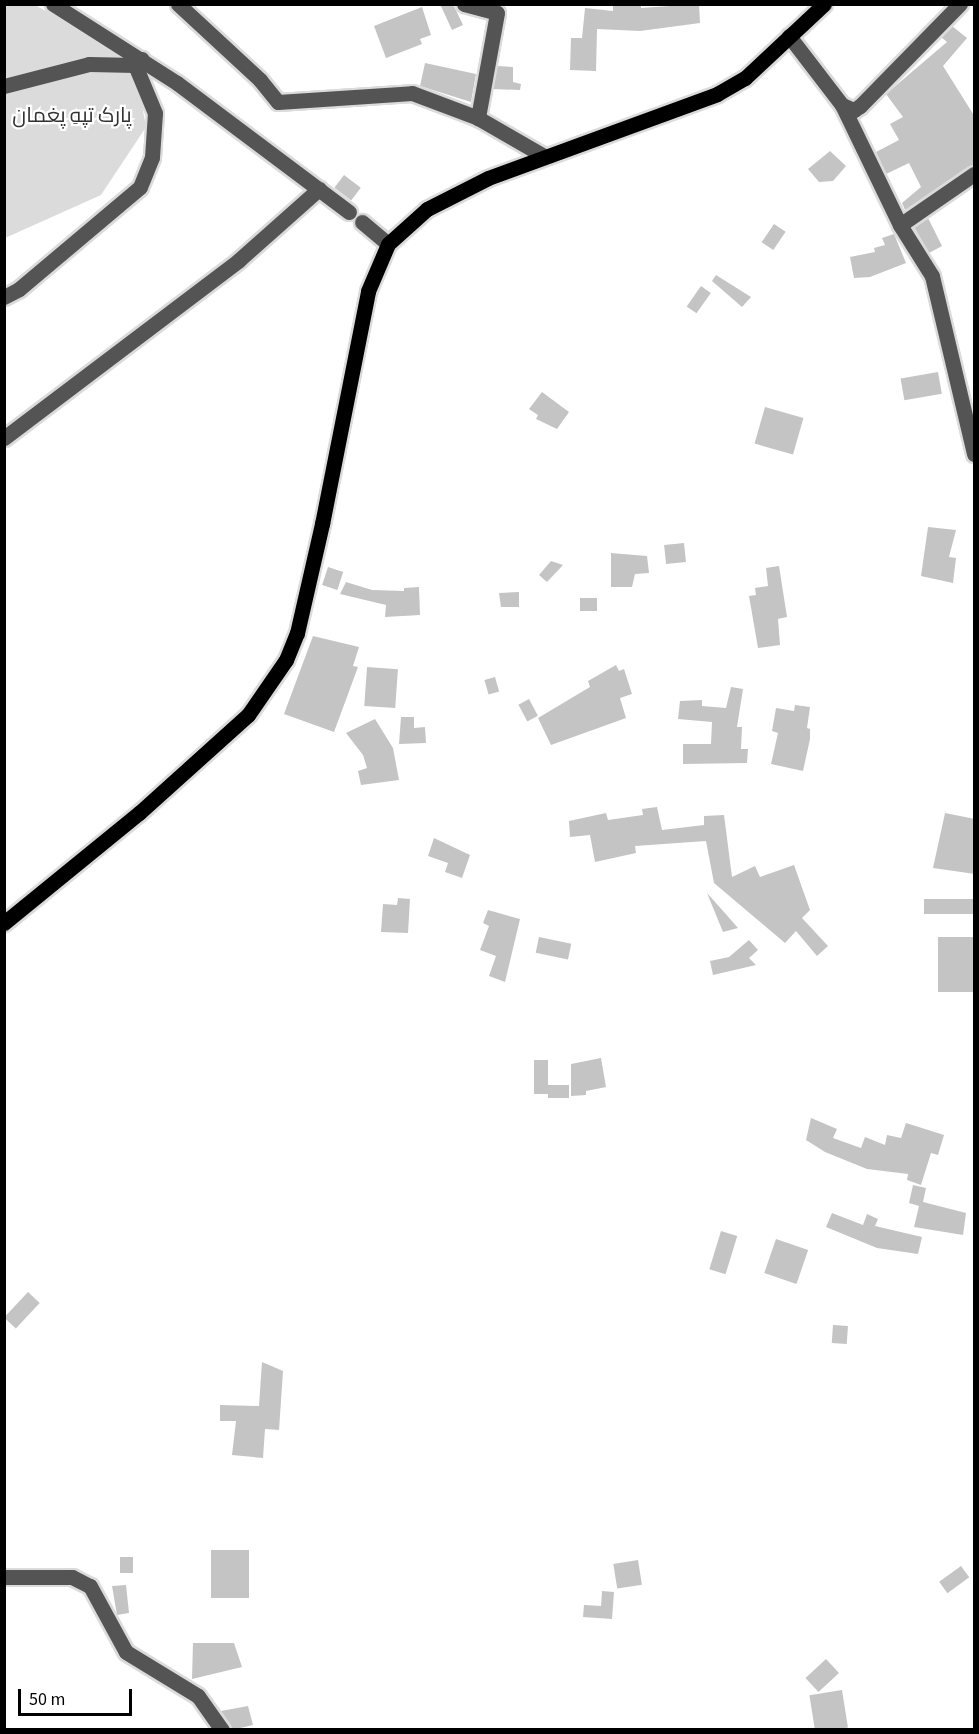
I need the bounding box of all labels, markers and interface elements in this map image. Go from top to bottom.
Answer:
park label: پارک تپهِ پغمان [12,102,132,128]
scale bar [21,1677,135,1715]
text: 50 m [29,1687,65,1712]

